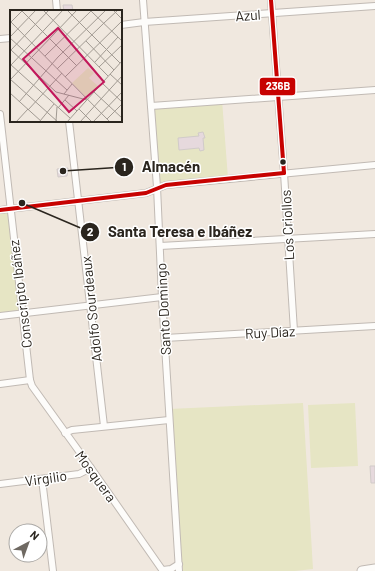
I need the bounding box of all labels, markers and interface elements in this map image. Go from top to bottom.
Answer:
street label: Azul [235,6,261,24]
inset map [10,10,122,122]
line badge: 236B [259,77,296,96]
text: 236B [266,79,291,92]
callout: Almacén [114,154,208,181]
text: Almacén [142,157,200,175]
unlabelled marker [278,157,288,167]
text: 1 [122,159,126,173]
street label: Los Criollos [277,189,297,261]
callout: Santa Teresa e Ibáñez [80,218,260,245]
text: Santa Teresa e Ibáñez [108,222,252,240]
text: 2 [87,224,94,238]
street label: Conscripto Ibáñez [5,239,35,349]
street label: Adolfo Sourdeaux [77,255,105,363]
street label: Santo Domingo [152,262,174,356]
street label: Ruy Díaz [244,322,296,342]
street label: Mosquera [72,447,120,505]
street label: Virgilio [24,467,68,489]
north arrow [8,523,48,563]
text: N [28,528,42,542]

